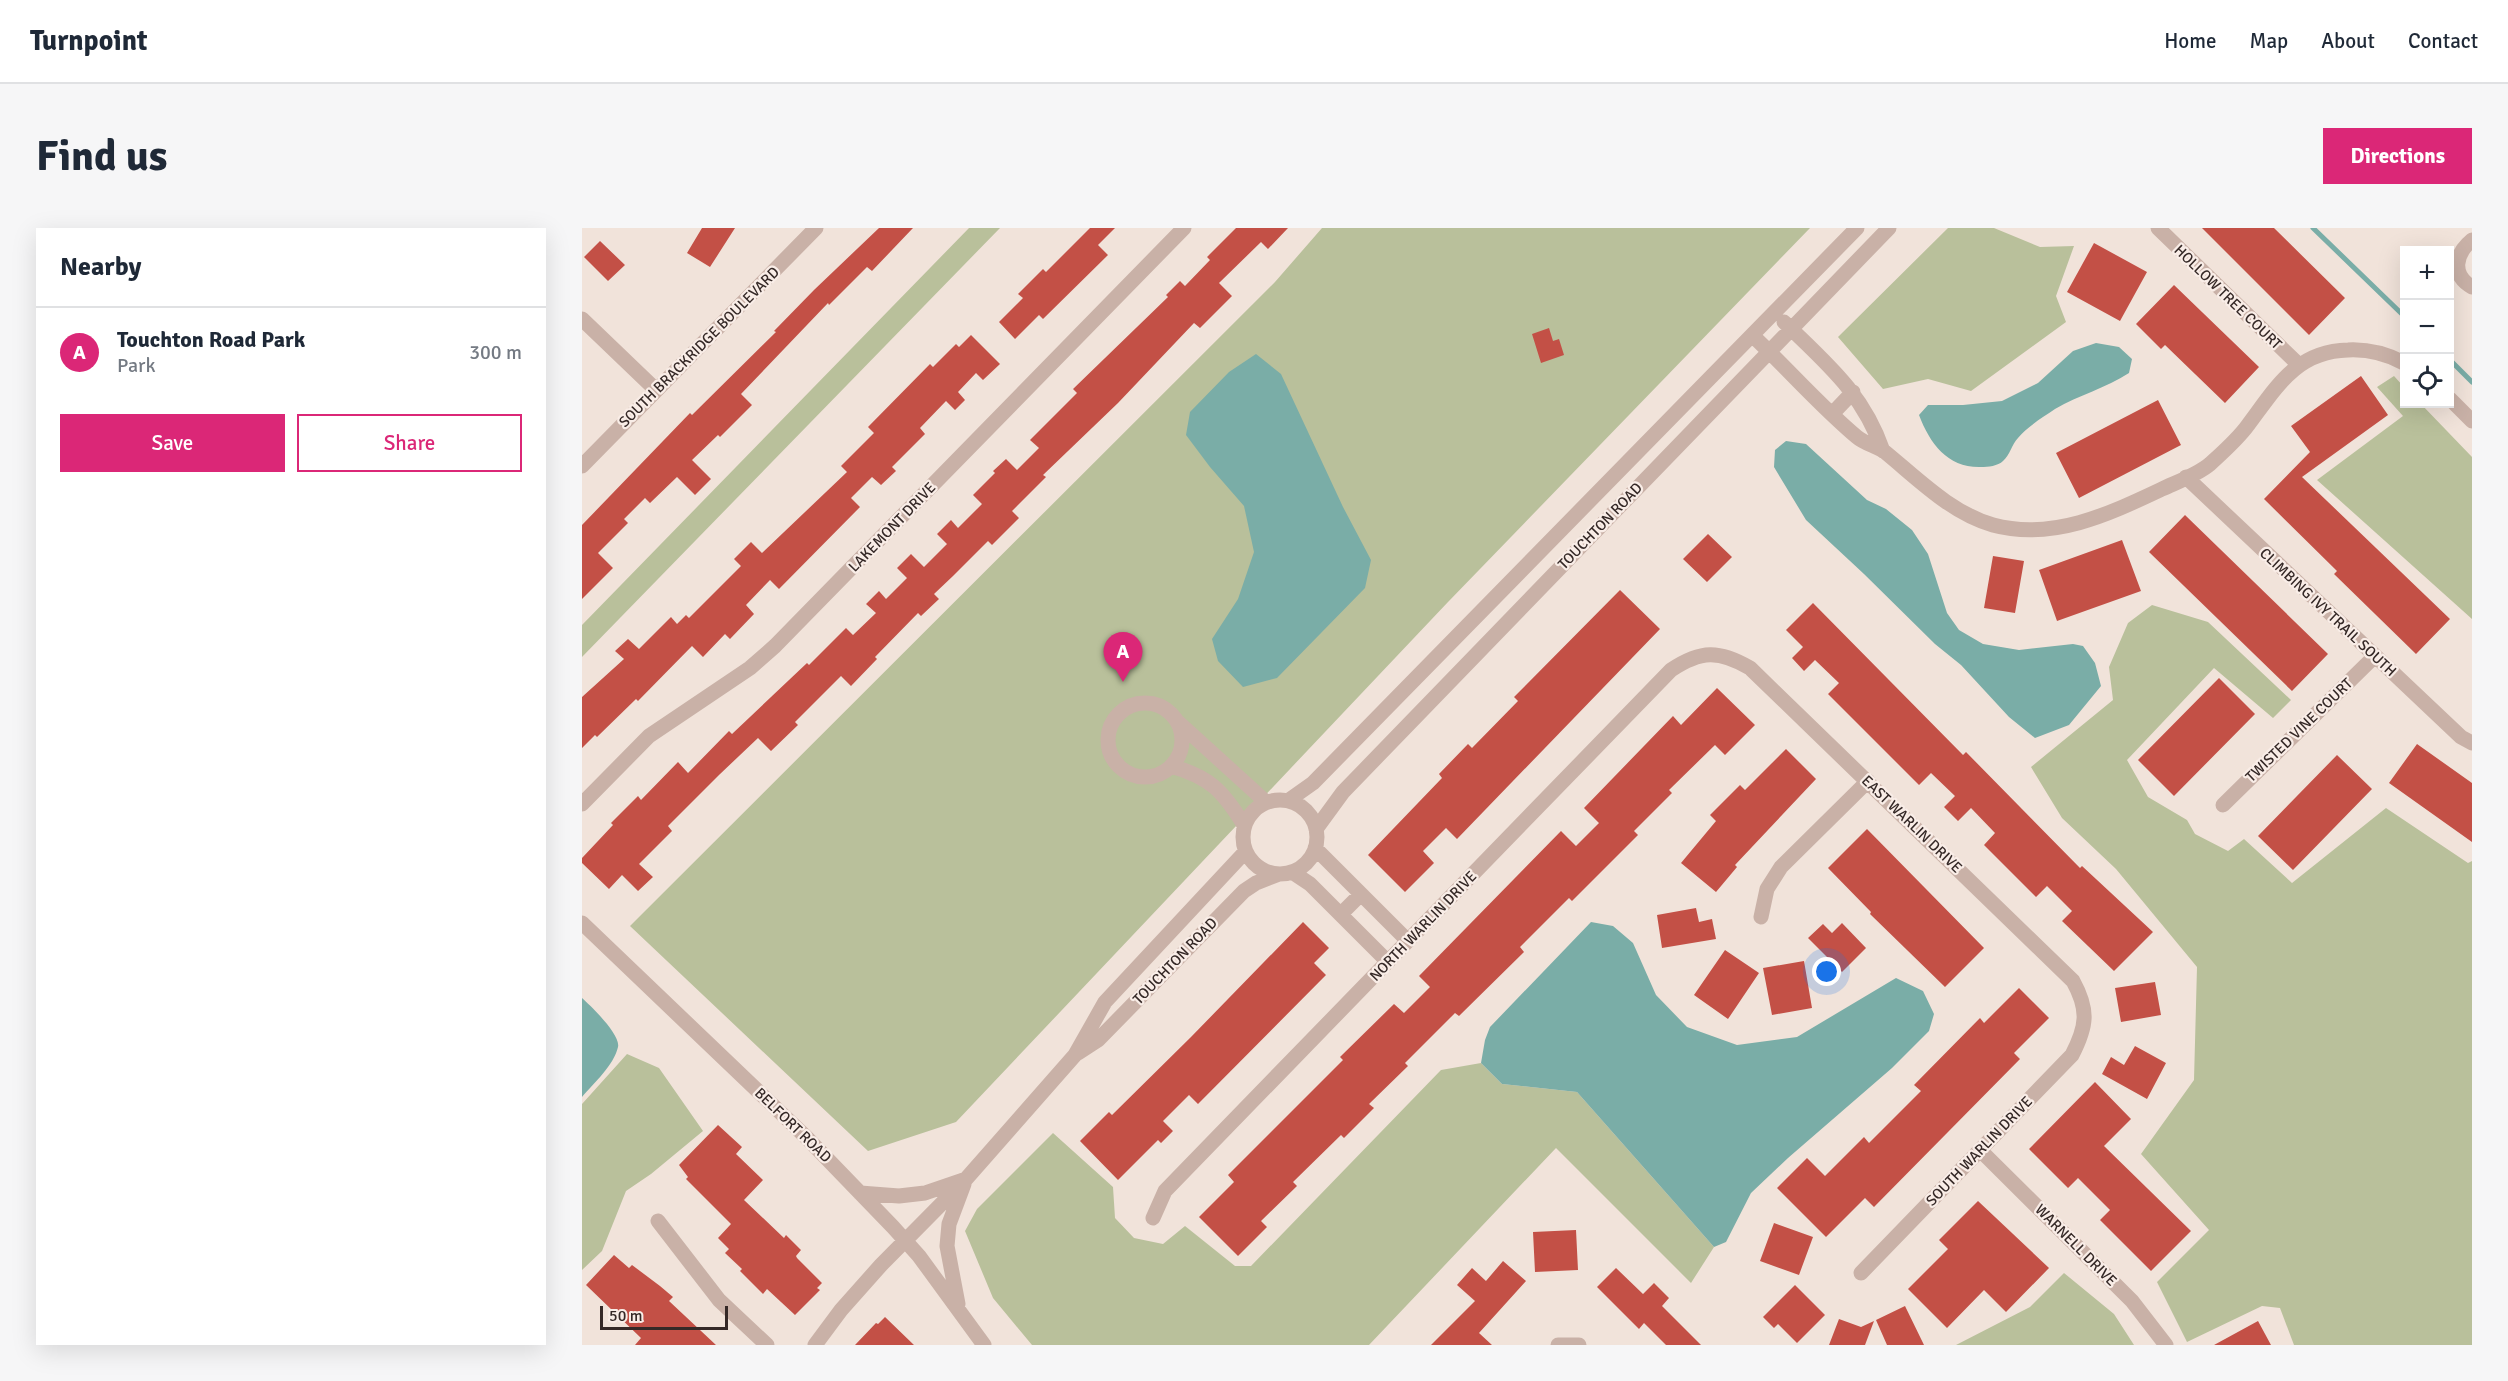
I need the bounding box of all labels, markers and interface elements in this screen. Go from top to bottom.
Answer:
text: Turnpoint [30,24,147,58]
text: Home [2164,28,2217,54]
text: Map [2250,28,2288,54]
text: About [2321,28,2375,54]
text: Contact [2408,28,2478,54]
button: Directions [2323,128,2472,184]
text: Find us [36,131,167,182]
street label: HOLLOW TREE COURT [2170,241,2286,353]
map controls [2400,246,2454,408]
button: + [2400,246,2454,300]
text: Nearby [60,251,141,283]
street label: SOUTH BRACKRIDGE BOULEVARD [615,263,783,431]
button: − [2400,300,2454,354]
text: Touchton Road Park [117,326,305,353]
text: A [73,340,86,365]
text: 300 m [469,340,522,365]
text: Park [117,353,155,378]
button: locate [2400,354,2454,408]
button: Save [60,414,285,472]
button: Share [297,414,522,472]
street label: LAKEMONT DRIVE [845,479,939,575]
street label: TOUCHTON ROAD [1554,479,1646,573]
street label: CLIMBING IVY TRAIL SOUTH [2256,544,2400,680]
pin: A [1104,632,1142,682]
street label: TWISTED VINE COURT [2242,674,2357,786]
street label: EAST WARLIN DRIVE [1858,771,1966,877]
street label: NORTH WARLIN DRIVE [1366,867,1480,985]
street label: TOUCHTON ROAD [1129,914,1221,1008]
your location [1812,957,1841,986]
street label: BELFORT ROAD [751,1084,835,1166]
street label: SOUTH WARLIN DRIVE [1922,1092,2036,1210]
street label: WARNELL DRIVE [2031,1200,2121,1290]
scale bar [600,1303,728,1330]
text: 50 m [609,1306,643,1326]

